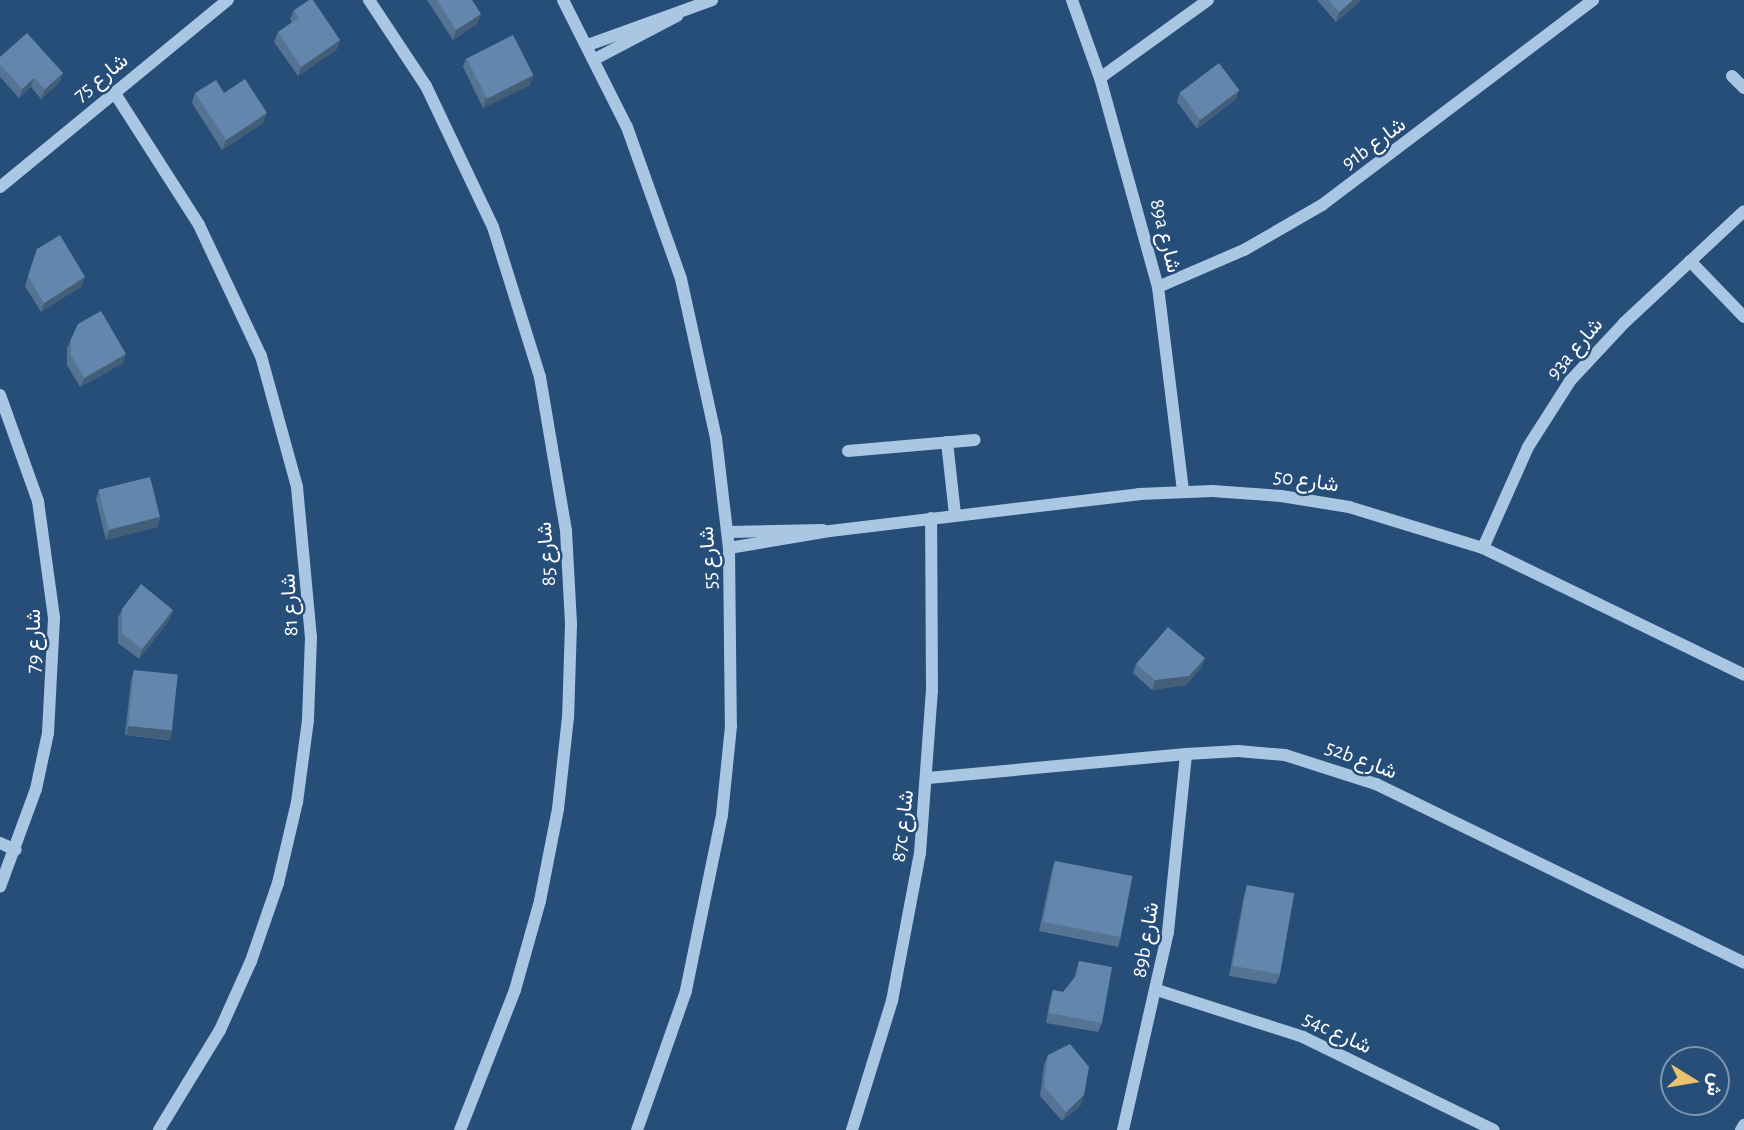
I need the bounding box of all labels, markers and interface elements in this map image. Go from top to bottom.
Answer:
street label: شارع 75 [68,48,134,108]
street label: 91b شارع [1337,112,1411,176]
street label: 89a شارع [1144,196,1186,276]
street label: 93a شارع [1541,313,1609,385]
street label: شارع 50 [1272,464,1340,498]
street label: شارع 85 [532,521,562,587]
street label: شارع 55 [694,526,724,590]
street label: شارع 81 [276,573,304,637]
street label: شارع 79 [21,609,47,673]
street label: 52b شارع [1322,735,1400,785]
street label: 87c شارع [886,788,920,864]
street label: 89b شارع [1127,900,1165,980]
street label: 54c شارع [1299,1006,1375,1060]
north arrow [1660,1046,1730,1116]
text: ش [1703,1072,1726,1098]

